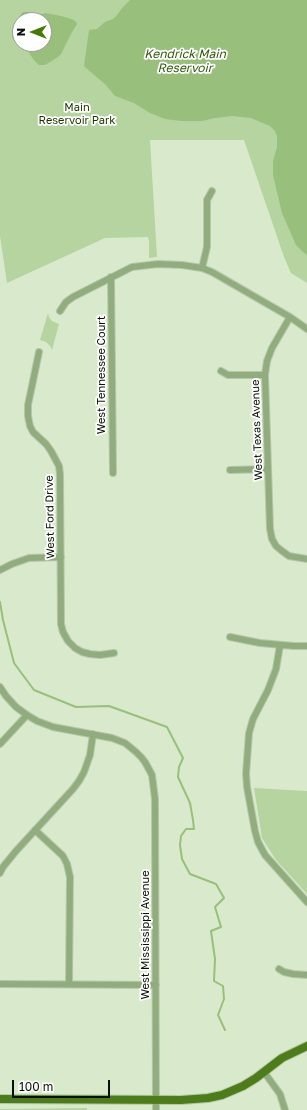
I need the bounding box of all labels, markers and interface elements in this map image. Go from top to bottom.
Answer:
north arrow [12,12,52,52]
text: N [14,28,27,36]
water label: Kendrick Main Reservoir [144,47,226,75]
park label: Main Reservoir Park [39,101,115,127]
street label: West Tennessee Court [95,316,109,434]
street label: West Texas Avenue [249,379,265,481]
street label: West Ford Drive [43,475,57,559]
street label: West Mississippi Avenue [139,870,153,1000]
scale bar [14,1072,112,1098]
text: 100 m [19,1079,53,1094]

